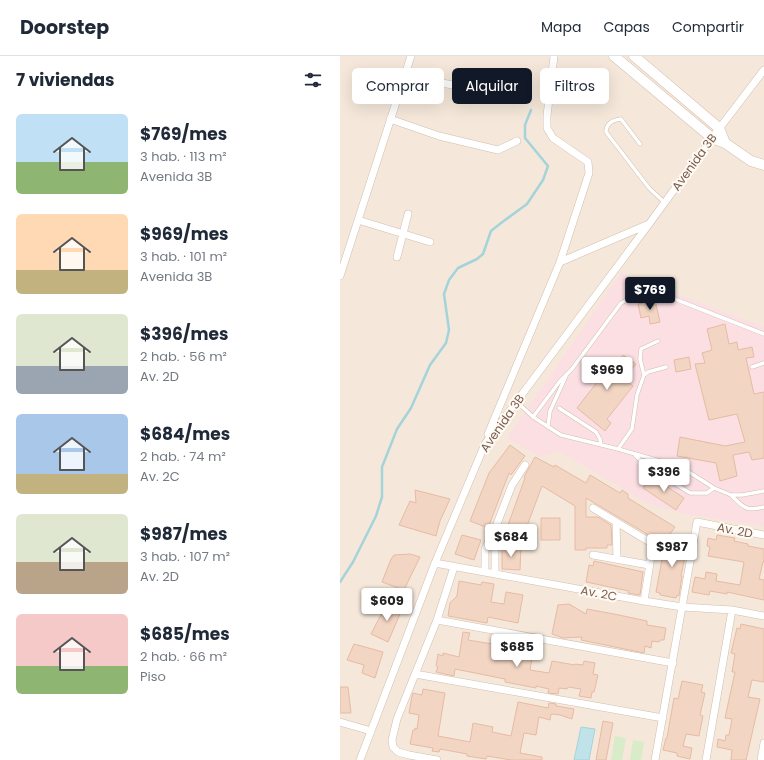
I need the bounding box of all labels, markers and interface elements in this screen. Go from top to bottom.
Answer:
text: Doorstep [20,14,109,41]
text: Mapa [541,17,581,37]
text: Capas [603,17,650,37]
text: Compartir [672,17,744,37]
text: 7 viviendas [16,68,115,92]
chip: Comprar [352,68,444,104]
chip: Alquilar [452,68,532,104]
chip: Filtros [540,68,609,104]
icon: filters [302,69,324,91]
text: $769/mes [140,122,227,146]
icon: home [48,130,96,178]
street label: Avenida 3B [668,130,720,194]
text: 3 hab. · 113 m² [140,147,227,166]
text: Avenida 3B [140,167,212,186]
text: $969/mes [140,222,229,246]
icon: home [48,230,96,278]
text: 3 hab. · 101 m² [140,247,227,266]
text: Avenida 3B [140,267,212,286]
pin: $769 [626,277,674,311]
text: $769 [634,280,666,299]
text: $396/mes [140,322,228,346]
icon: home [48,330,96,378]
text: 2 hab. · 56 m² [140,347,227,366]
pin: $969 [583,357,631,391]
text: $969 [591,360,623,379]
text: Av. 2D [140,367,179,386]
street label: Avenida 3B [476,391,528,455]
text: $684/mes [140,422,230,446]
icon: home [48,430,96,478]
text: 2 hab. · 74 m² [140,447,226,466]
pin: $396 [640,459,688,493]
text: $396 [648,462,680,481]
text: Av. 2C [140,467,180,486]
street label: Av. 2D [716,518,754,542]
text: $987/mes [140,522,227,546]
pin: $684 [487,524,535,558]
text: $684 [494,527,528,546]
icon: home [48,530,96,578]
pin: $987 [648,534,696,568]
text: $987 [656,537,688,556]
text: 3 hab. · 107 m² [140,547,230,566]
text: Av. 2D [140,567,179,586]
street label: Av. 2C [579,581,619,605]
pin: $609 [363,588,411,622]
text: $609 [370,591,404,610]
text: $685/mes [140,622,230,646]
icon: home [48,630,96,678]
pin: $685 [493,634,541,668]
text: $685 [500,637,534,656]
text: 2 hab. · 66 m² [140,647,227,666]
text: Piso [140,667,166,686]

